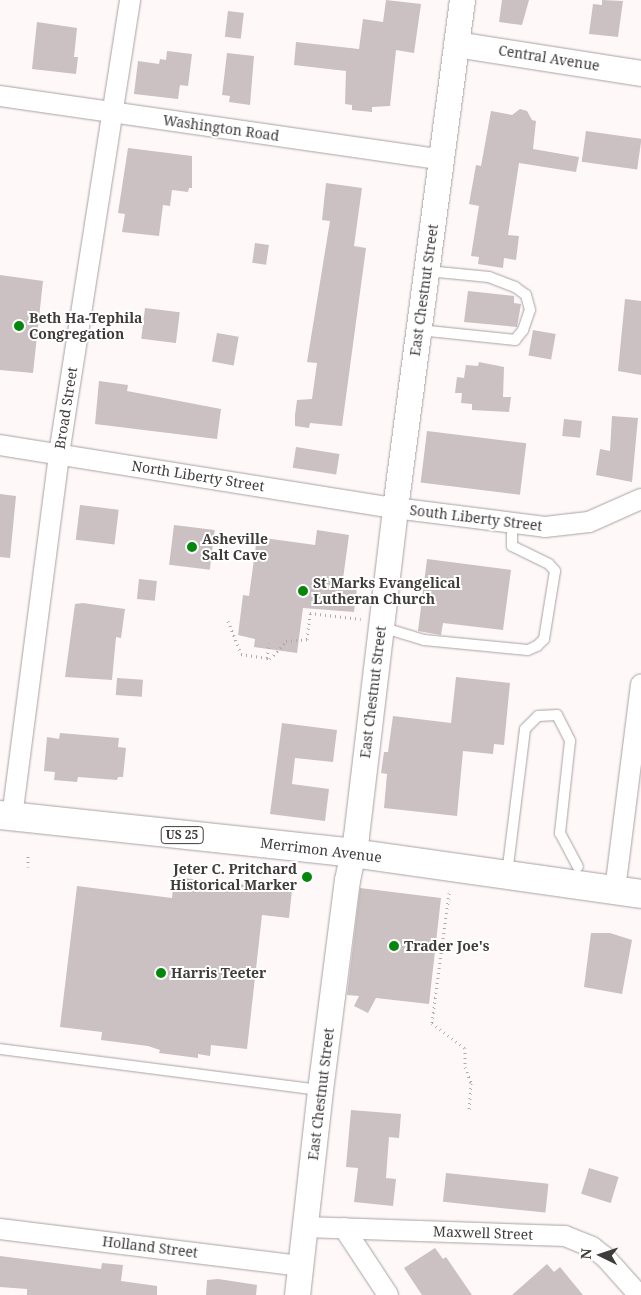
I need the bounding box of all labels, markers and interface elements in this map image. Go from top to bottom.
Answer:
street label: Central Avenue [497,42,601,74]
street label: Washington Road [162,112,280,144]
street label: East Chestnut Street [406,223,442,357]
place label: Beth Ha-Tephila Congregation [29,310,143,342]
marker: Beth Ha-Tephila Congregation [13,320,25,332]
street label: Broad Street [51,366,81,450]
street label: North Liberty Street [130,457,266,495]
street label: South Liberty Street [409,502,543,534]
place label: Asheville Salt Cave [202,531,268,564]
marker: Asheville Salt Cave [186,541,198,553]
place label: St Marks Evangelical Lutheran Church [313,575,461,608]
marker: St Marks Evangelical Lutheran Church [297,585,309,597]
street label: East Chestnut Street [357,625,389,759]
road number: US 25 [160,826,204,844]
street label: Merrimon Avenue [259,834,383,866]
place label: Jeter C. Pritchard Historical Marker [170,861,297,894]
marker: Jeter C. Pritchard Historical Marker [301,871,313,883]
place label: Trader Joe's [404,938,490,954]
marker: Trader Joe's [388,940,400,952]
place label: Harris Teeter [171,965,266,981]
marker: Harris Teeter [155,967,167,979]
street label: East Chestnut Street [305,1027,337,1161]
street label: Maxwell Street [433,1223,533,1243]
north arrow [576,1230,626,1280]
street label: Holland Street [101,1233,199,1261]
text: N [576,1248,595,1260]

